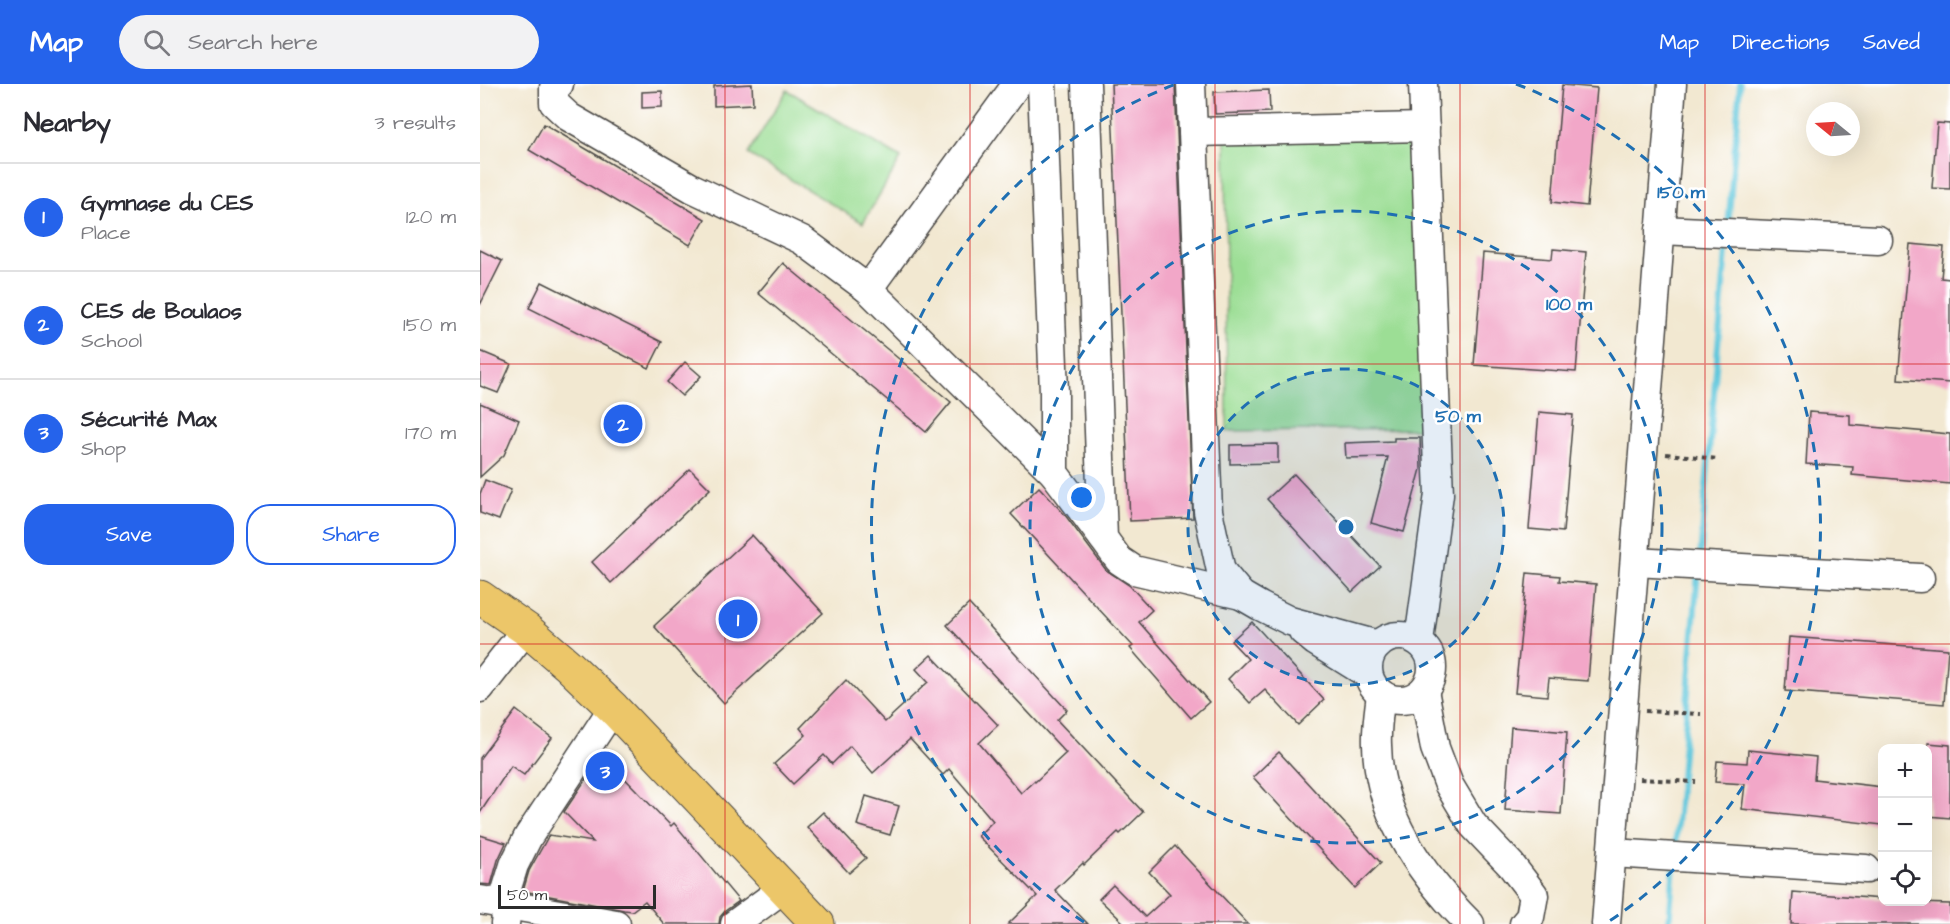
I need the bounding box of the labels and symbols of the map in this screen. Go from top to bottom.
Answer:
north arrow [1806,102,1860,156]
text: 150 m [1657,180,1706,205]
text: 100 m [1546,292,1593,317]
pin: 2 [604,402,642,446]
text: 50 m [1435,404,1482,429]
your location [1067,483,1096,512]
centre of rings [1336,517,1356,537]
pin: 1 [718,596,758,642]
pin: 3 [586,748,624,794]
scale bar [498,882,656,910]

